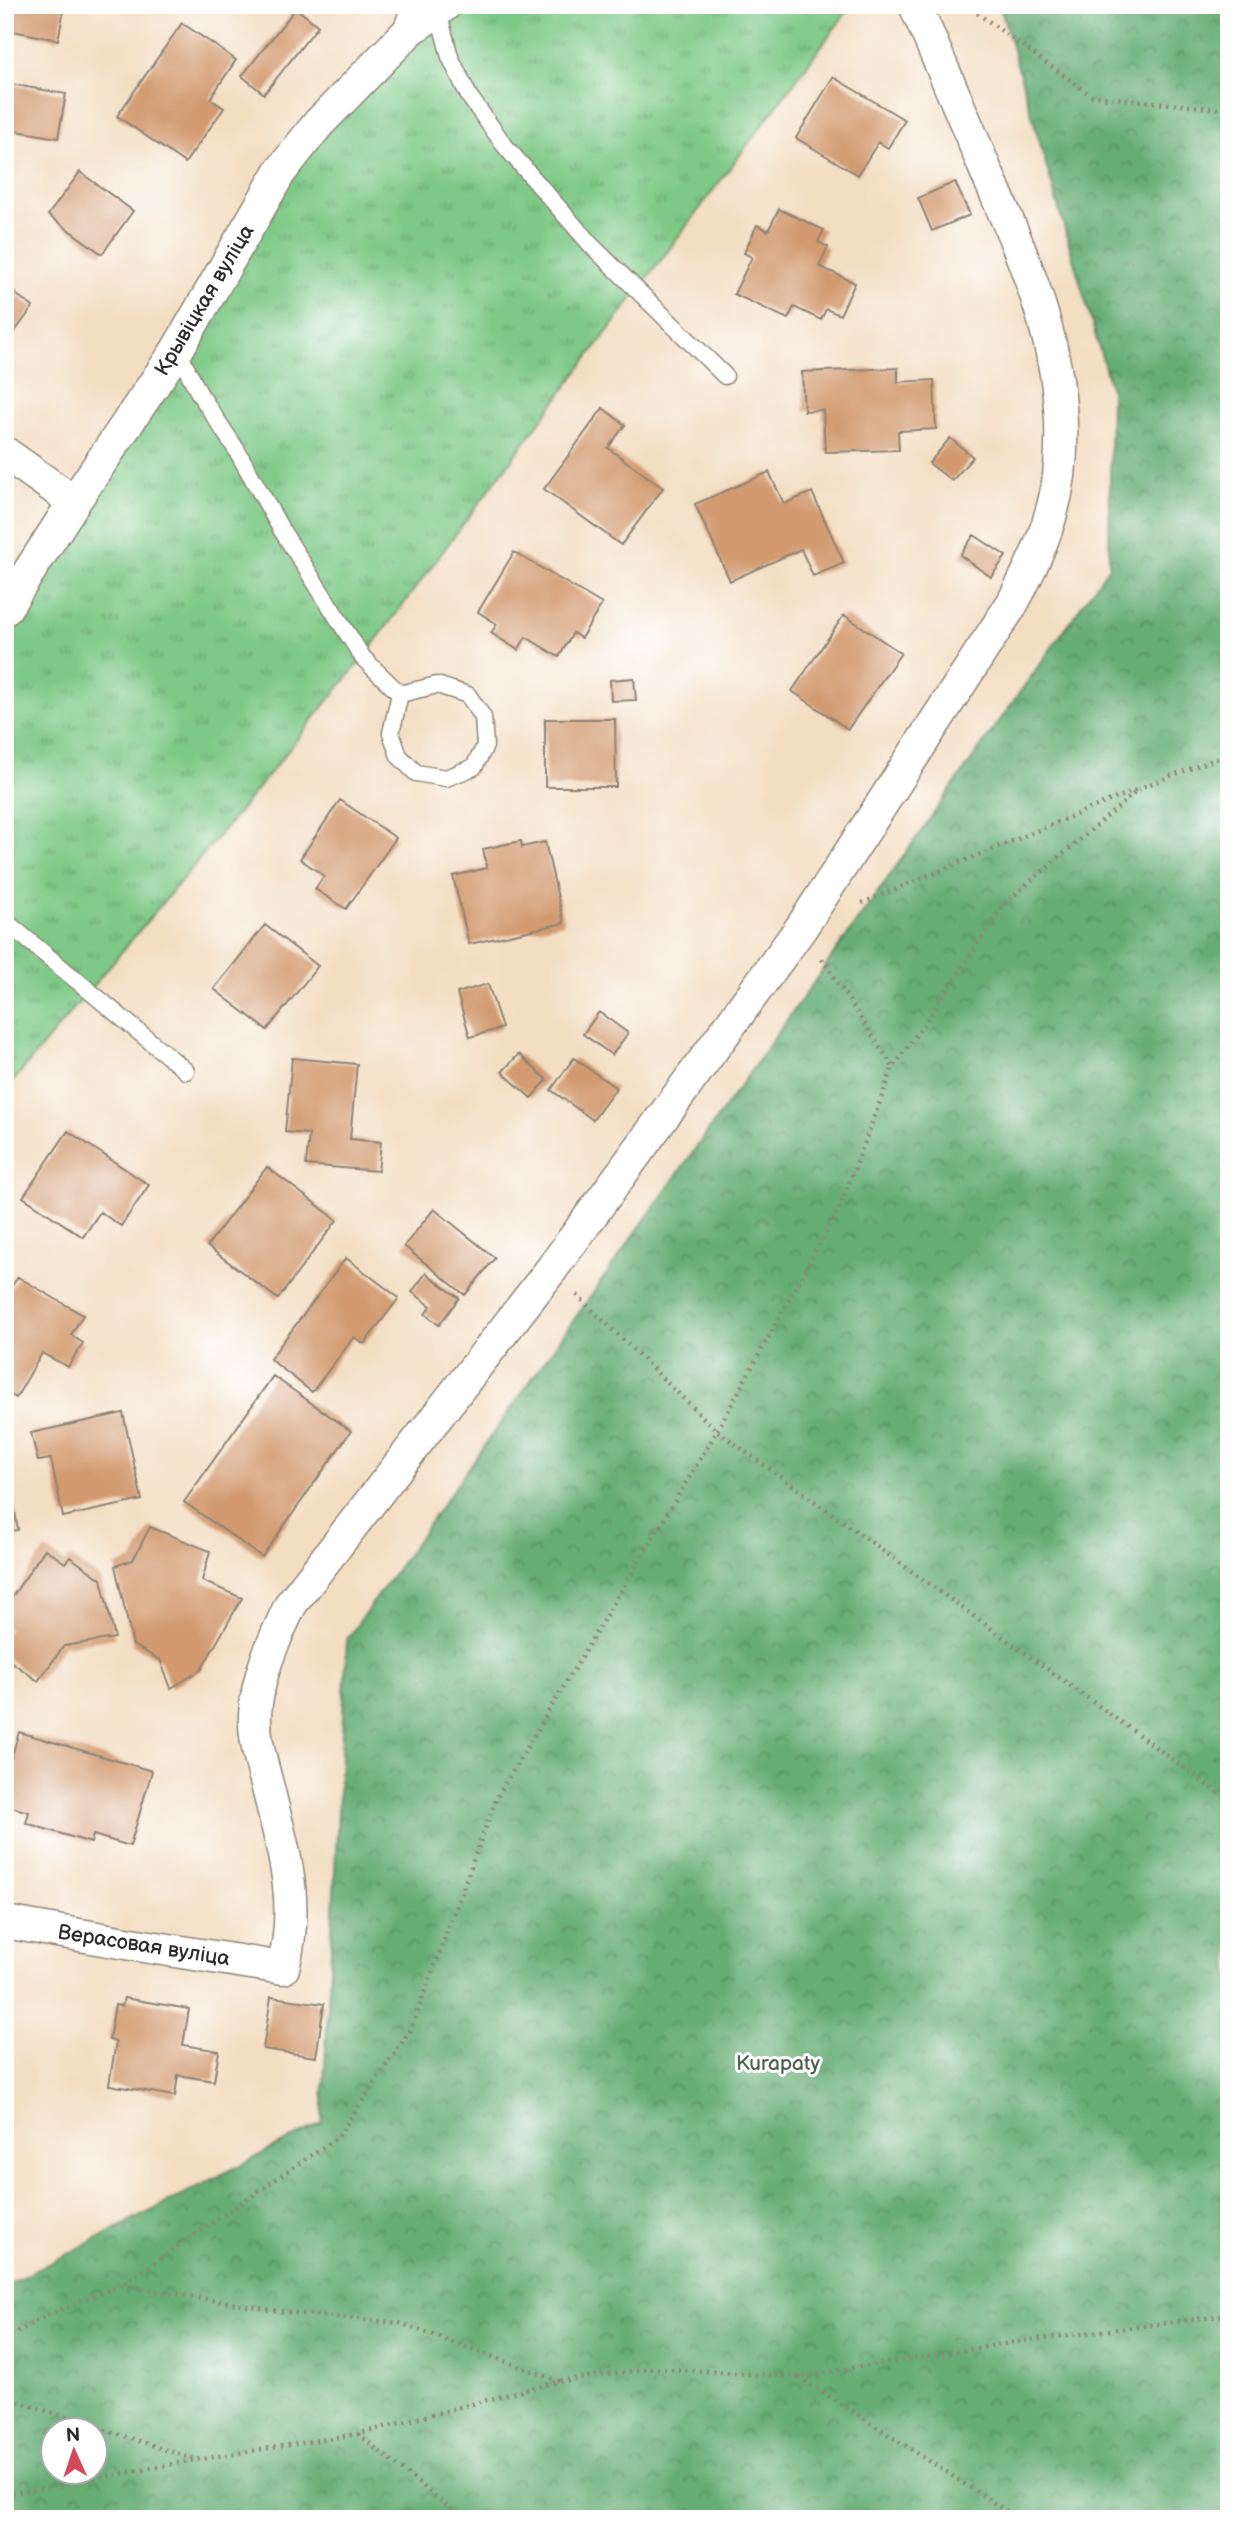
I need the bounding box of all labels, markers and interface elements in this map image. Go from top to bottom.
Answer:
street label: Крывіцкая вуліца [149,220,260,380]
street label: Верасовая вуліца [56,1920,232,1972]
park label: Kurapaty [736,2051,820,2076]
north arrow [38,2416,108,2486]
text: N [65,2424,81,2447]

